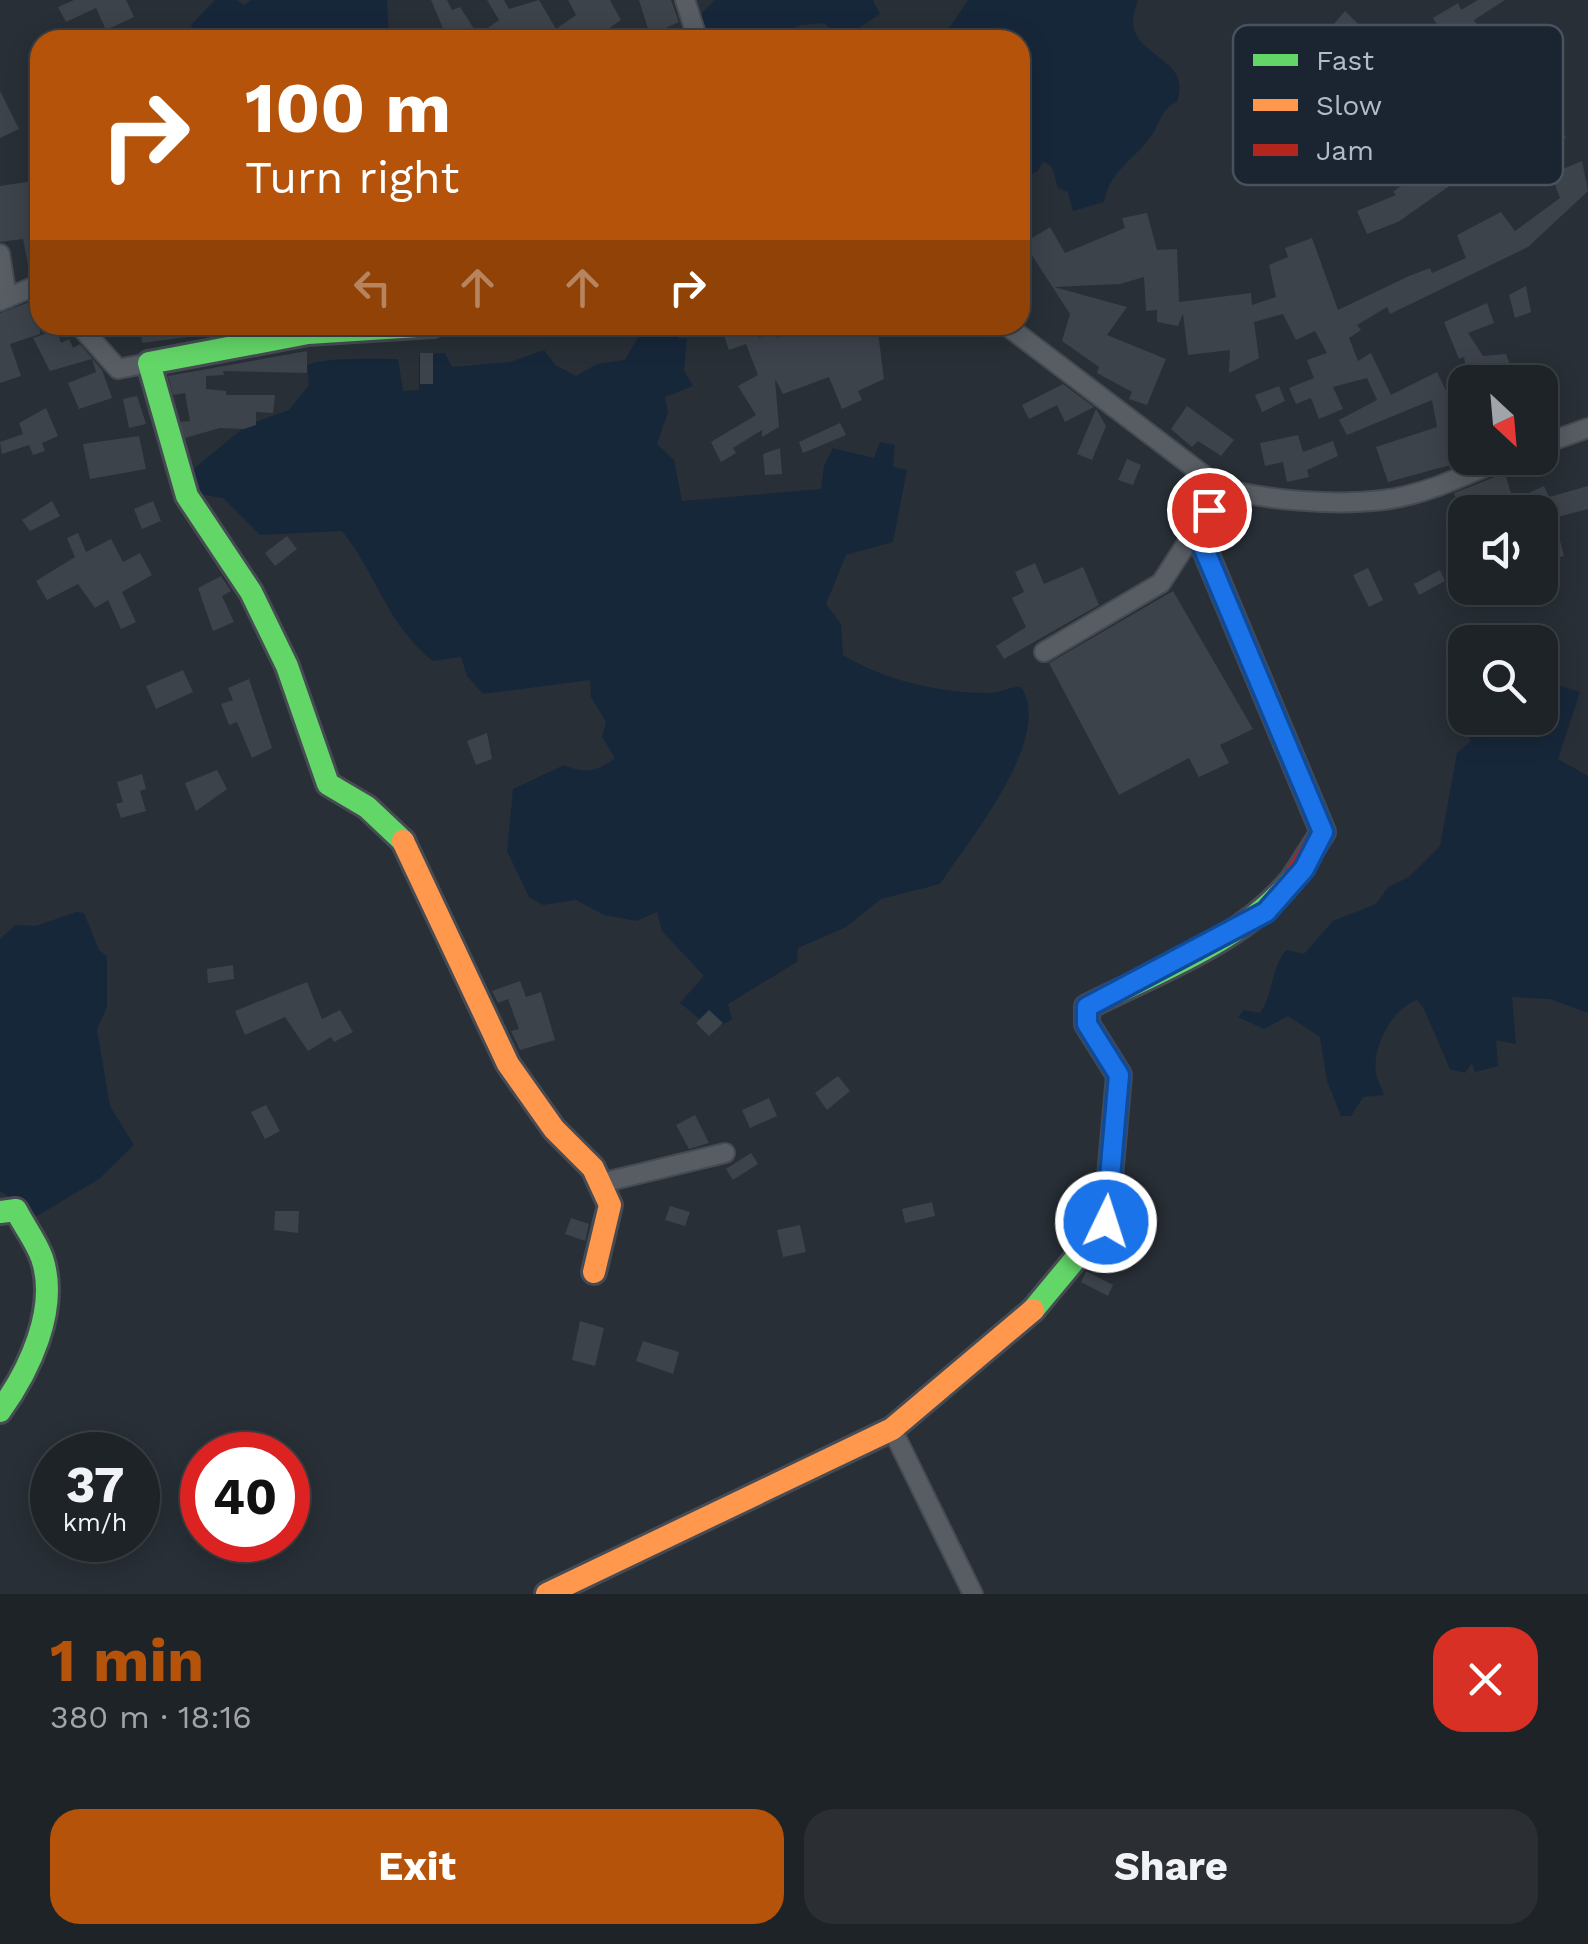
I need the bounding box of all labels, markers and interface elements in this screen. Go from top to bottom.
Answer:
legend [1233,25,1563,185]
text: Fast [1316,44,1374,77]
text: 100 m [245,67,451,149]
icon: right [80,70,210,200]
text: Slow [1316,89,1382,122]
text: Jam [1316,134,1374,167]
text: Turn right [245,151,459,204]
icon: left [345,260,400,315]
icon: ahead [450,260,505,315]
icon: ahead [555,260,610,315]
icon: right [660,260,715,315]
north arrow [1448,365,1558,475]
map controls [1448,365,1558,735]
pin [1167,468,1252,553]
icon: arrive [1182,483,1237,538]
button: sound [1448,495,1558,605]
button: search [1448,625,1558,735]
position arrow [1054,1170,1158,1274]
speed limit sign: 40 [180,1432,310,1562]
text: 37 [66,1455,124,1514]
text: km/h [63,1508,127,1537]
text: 1 min [50,1625,204,1696]
button: close [1433,1627,1538,1732]
text: 380 m · 18:16 [50,1698,252,1736]
button: Exit [50,1809,784,1924]
button: Share [804,1809,1538,1924]

